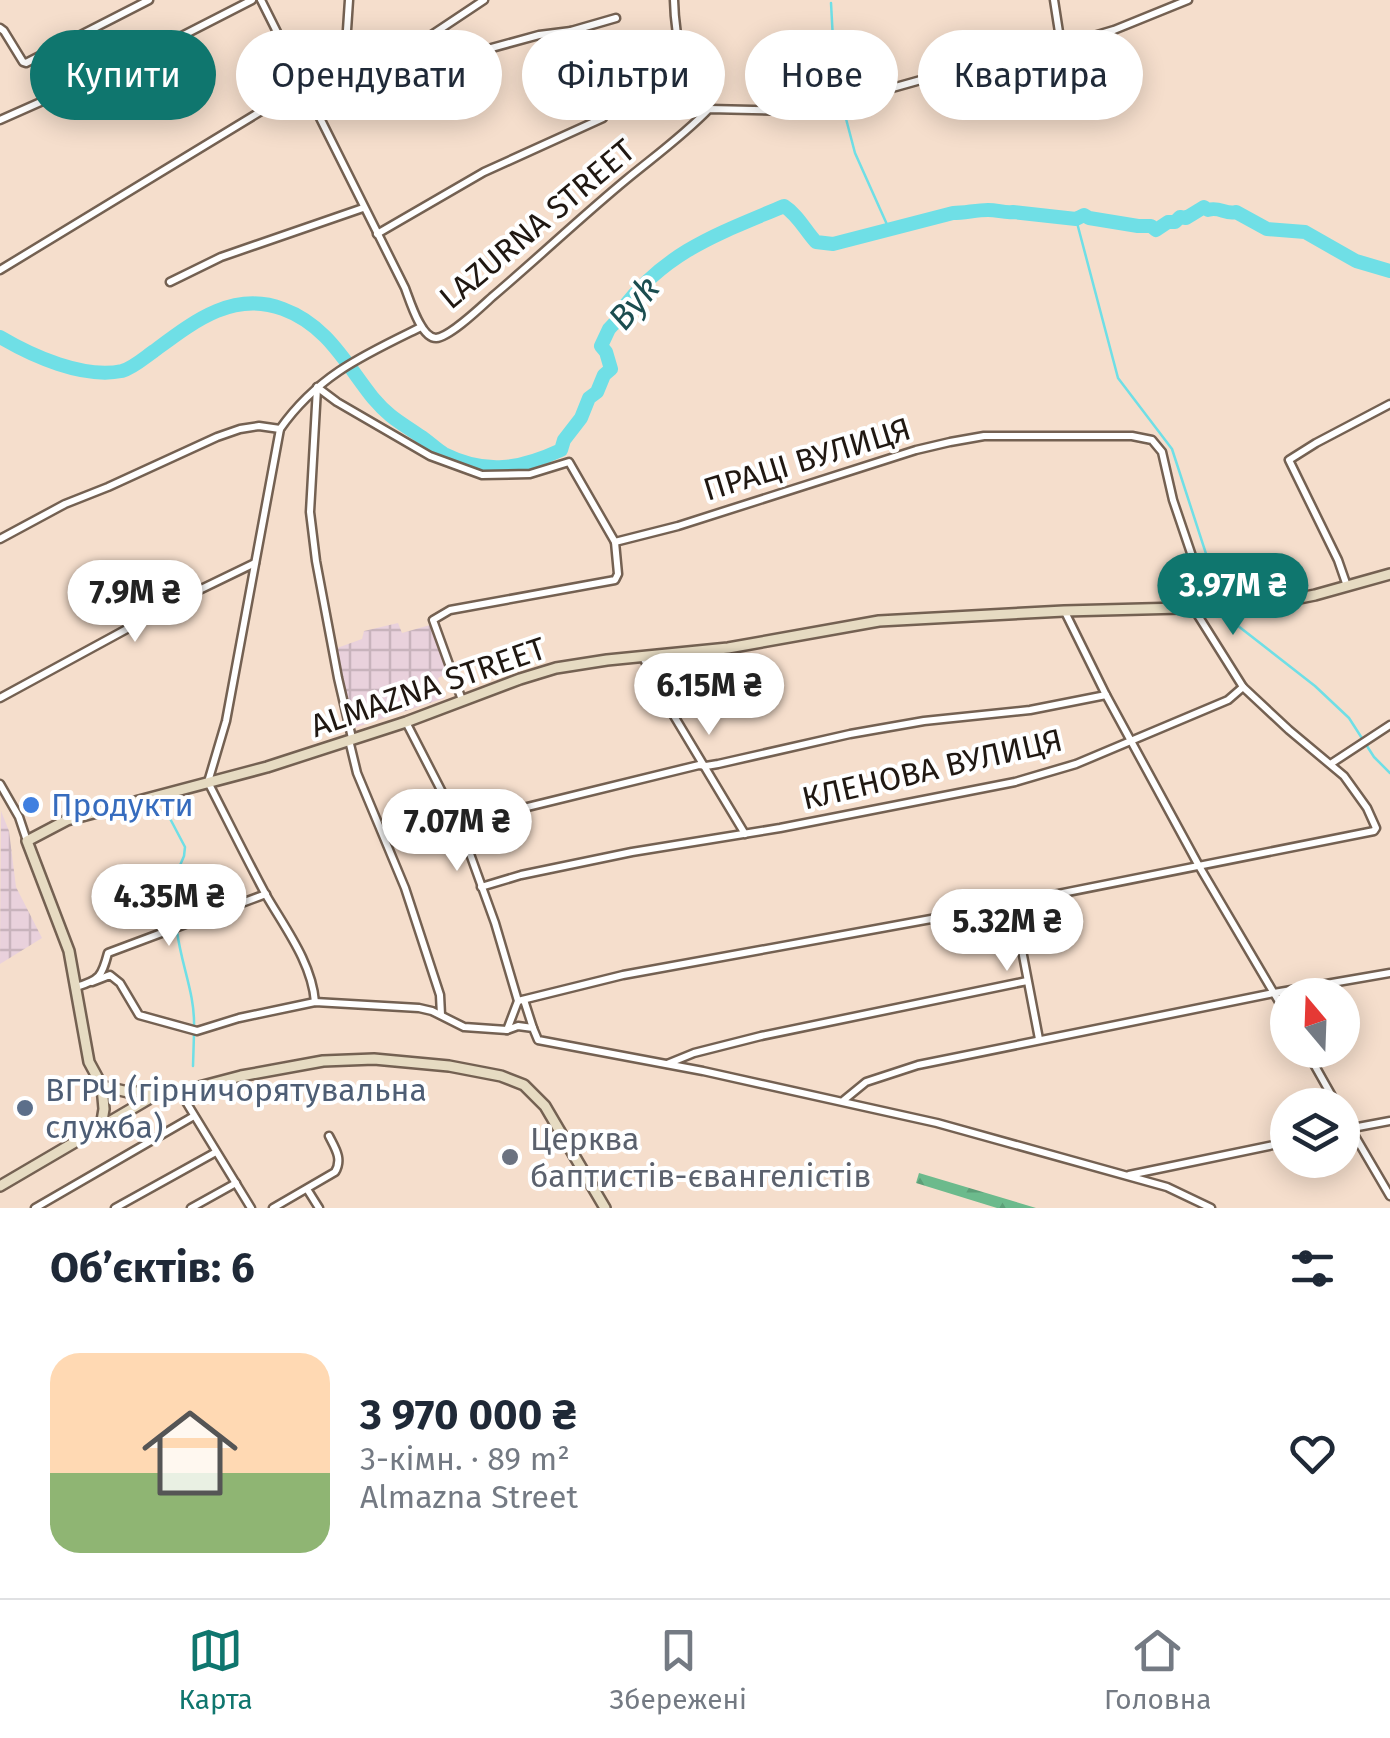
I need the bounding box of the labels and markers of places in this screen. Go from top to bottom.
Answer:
pin: 3.97M ₴ [1141,553,1325,638]
pin: 7.9M ₴ [54,560,216,645]
pin: 6.15M ₴ [617,653,801,738]
place label: Продукти [51,786,194,824]
pin: 7.07M ₴ [365,789,549,874]
marker: Продукти [20,794,42,816]
pin: 4.35M ₴ [77,864,261,949]
pin: 5.32M ₴ [915,889,1099,974]
place label: ВГРЧ (гірничорятувальна служба) [45,1071,427,1146]
marker: ВГРЧ (гірничорятувальна служба) [14,1097,36,1119]
place label: Церква баптистів-євангелістів [530,1120,871,1195]
marker: Церква баптистів-євангелістів [499,1146,521,1168]

